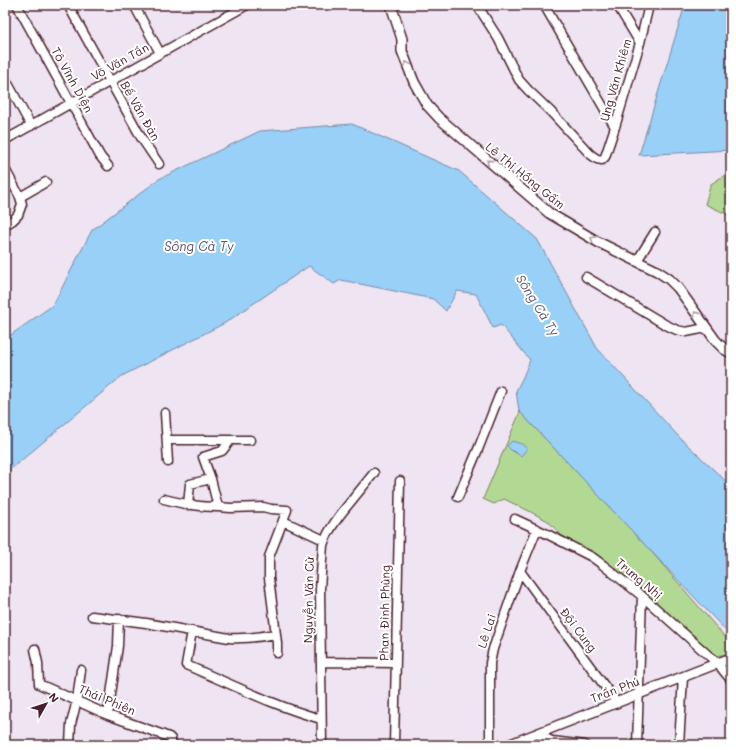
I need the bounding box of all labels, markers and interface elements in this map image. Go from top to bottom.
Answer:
street label: Ung Văn Khiêm [596,37,634,123]
street label: Võ Văn Tần [88,39,151,84]
street label: Tô Vĩnh Diện [48,44,97,115]
one-way arrow [404,61,412,68]
street label: Bế Văn Đàn [117,78,164,143]
street label: Lê Thị Hồng Gấm [483,138,569,212]
one-way arrow [487,160,494,167]
water label: Sông Cà Ty [164,237,234,254]
one-way arrow [590,237,597,244]
water label: Sông Cà Ty [513,271,564,339]
one-way arrow [693,311,701,318]
street label: Trưng Nhị [613,554,666,602]
street label: Nguyễn Văn Cừ [299,556,317,643]
street label: Phan Đình Phùng [375,565,393,661]
street label: Đội Cung [557,604,601,655]
street label: Lê Lai [473,612,499,650]
street label: Trần Phú [588,672,641,706]
street label: Thái Phiên [77,680,138,718]
north arrow [26,684,66,724]
text: N [46,689,63,705]

